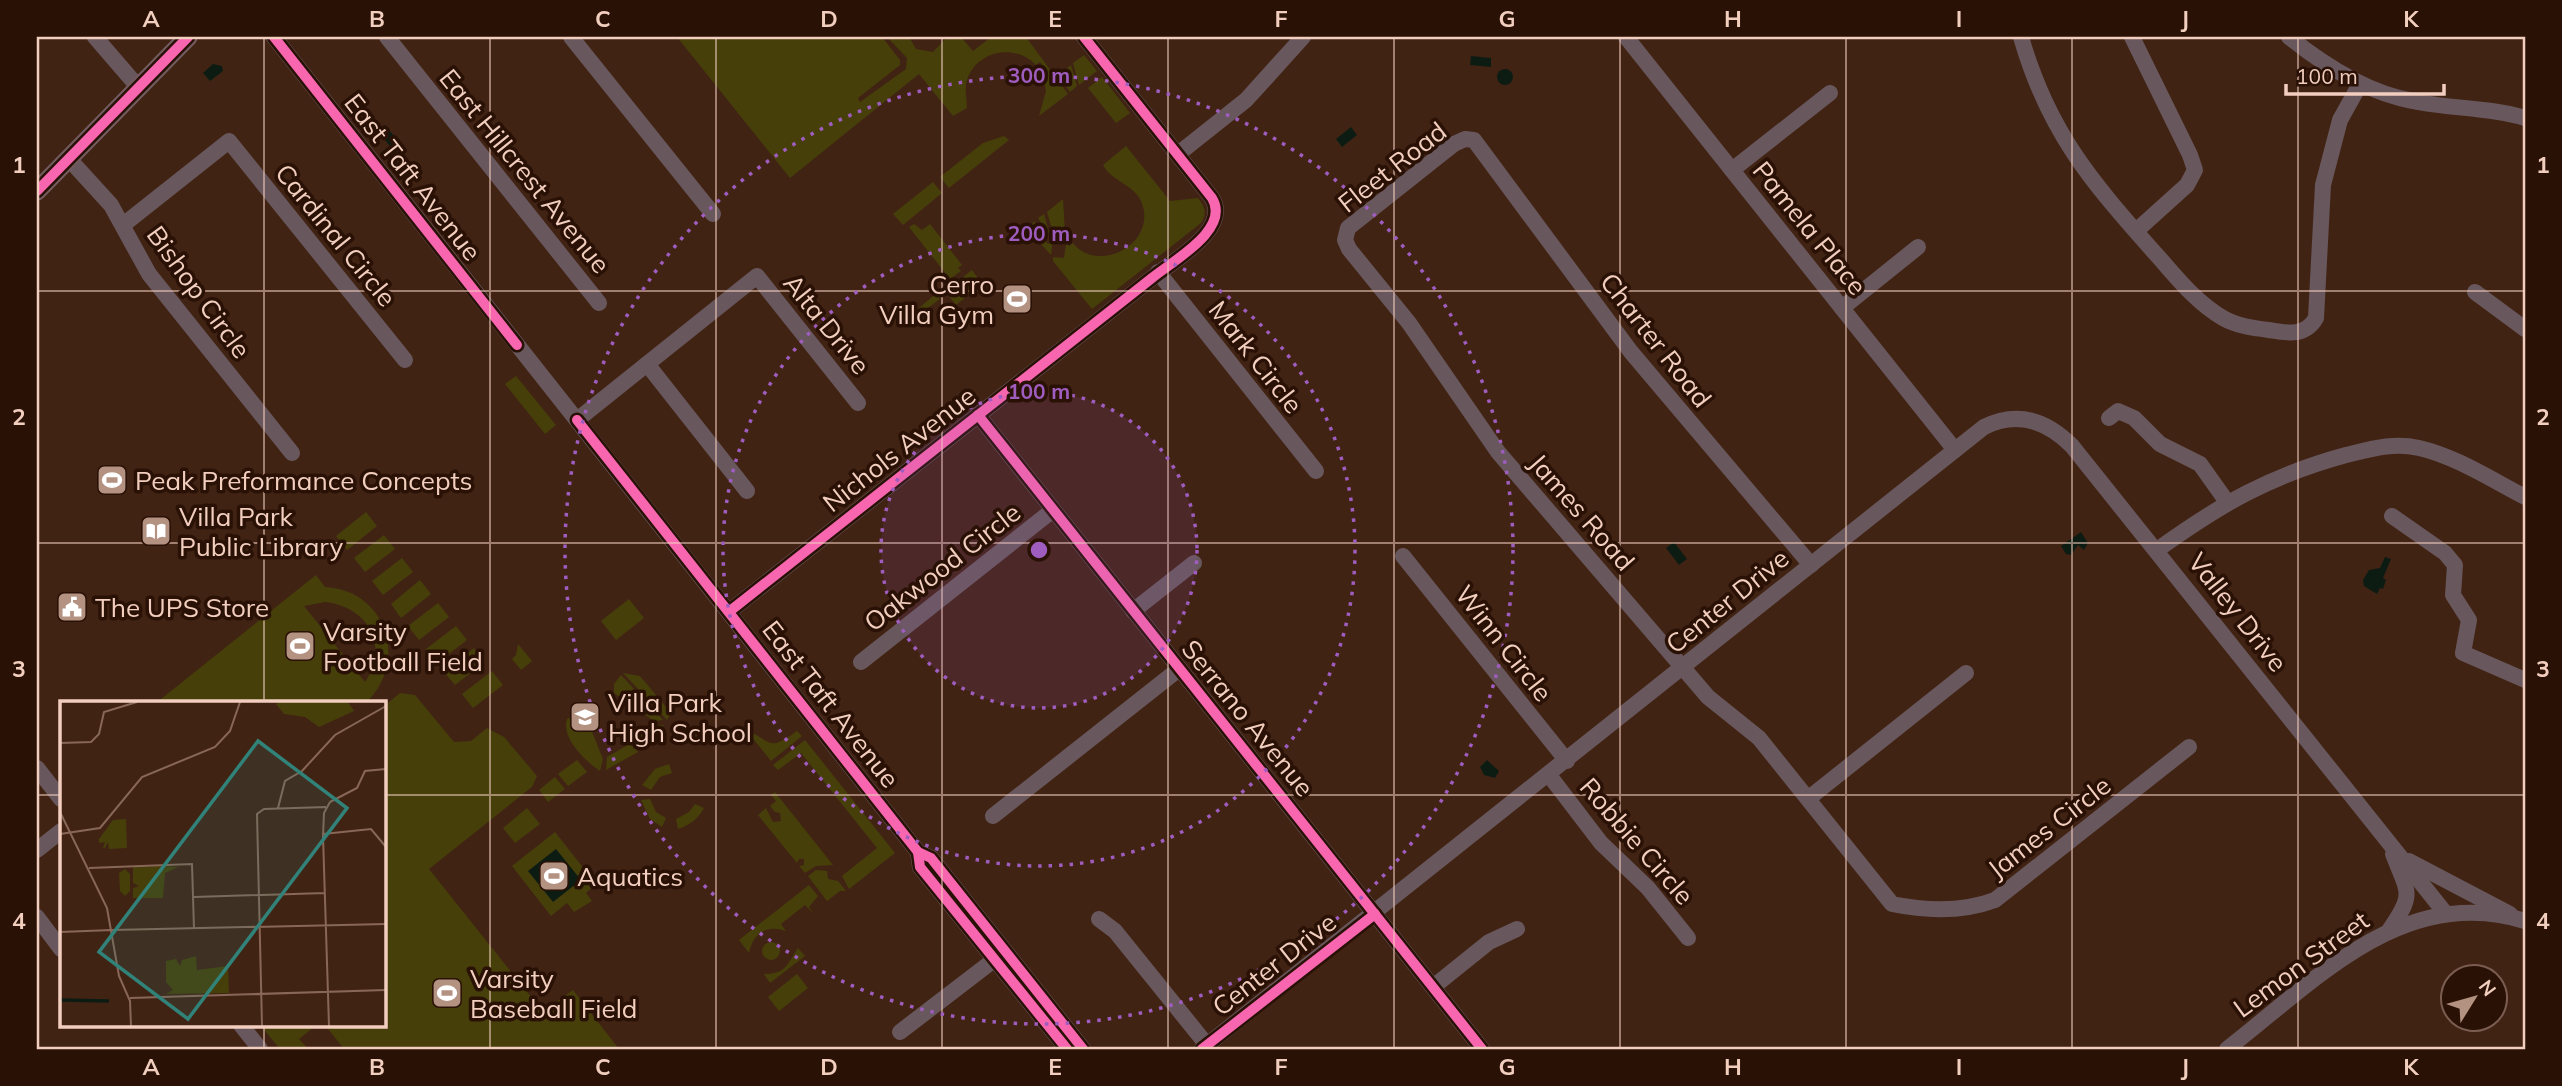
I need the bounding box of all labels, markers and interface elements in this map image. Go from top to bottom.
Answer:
text: A [142,4,160,33]
text: B [369,4,385,33]
text: C [595,4,611,33]
text: D [820,4,838,33]
text: E [1048,4,1062,33]
text: F [1274,4,1288,33]
text: G [1498,4,1516,33]
text: H [1724,4,1742,33]
text: I [1956,4,1962,33]
text: J [2181,4,2189,33]
text: K [2403,4,2420,33]
scale bar [2286,52,2443,96]
street label: East Hillcrest Avenue [432,62,618,280]
text: 300 m [1008,62,1070,88]
text: 100 m [2296,63,2358,89]
street label: East Taft Avenue [337,87,489,267]
street label: Fleet Road [1331,114,1453,220]
text: 1 [12,150,26,179]
text: 1 [2536,150,2550,179]
street label: Pamela Place [1746,154,1874,302]
street label: Cardinal Circle [268,157,404,313]
street label: Bishop Circle [140,219,258,365]
text: 200 m [1008,220,1070,246]
street label: Charter Road [1593,266,1719,414]
street label: Alta Drive [777,267,877,381]
place label: Cerro Villa Gym [879,268,994,331]
sports icon: Cerro Villa Gym [1000,282,1034,316]
street label: Mark Circle [1202,294,1310,420]
text: 100 m [1008,378,1070,404]
street label: Nichols Avenue [816,379,982,519]
text: 2 [12,402,26,431]
text: 2 [2536,402,2550,431]
street label: James Road [1522,447,1642,577]
sports icon: Peak Preformance Concepts [95,463,129,497]
place label: Peak Preformance Concepts [135,464,472,497]
street label: Oakwood Circle [857,496,1027,638]
place label: Villa Park Public Library [179,500,343,563]
library icon: Villa Park Public Library [139,514,173,548]
centre of rings [1027,538,1051,562]
street label: Center Drive [1659,541,1795,661]
street label: Valley Drive [2181,546,2295,678]
street label: Winn Circle [1448,578,1560,708]
public building icon: The UPS Store [55,590,89,624]
place label: The UPS Store [95,591,269,624]
street label: East Taft Avenue [755,614,907,794]
place label: Varsity Football Field [323,615,483,678]
sports icon: Varsity Football Field [283,629,317,663]
street label: Serrano Avenue [1175,633,1321,803]
text: 3 [12,654,26,683]
text: 3 [2536,654,2550,683]
place label: Villa Park High School [608,686,752,749]
school or university icon: Villa Park High School [568,700,602,734]
inset map [60,701,385,1026]
street label: James Circle [1981,769,2117,885]
street label: Robbie Circle [1573,771,1701,911]
sports icon: Aquatics [537,859,571,893]
place label: Aquatics [577,860,683,893]
street label: Lemon Street [2227,904,2375,1024]
street label: Center Drive [1205,905,1343,1023]
text: 4 [12,906,26,935]
text: 4 [2536,906,2550,935]
place label: Varsity Baseball Field [470,962,637,1025]
north arrow [2440,964,2510,1034]
text: N [2474,975,2501,1001]
sports icon: Varsity Baseball Field [430,976,464,1010]
text: A [142,1052,160,1081]
text: B [369,1052,385,1081]
text: C [595,1052,611,1081]
text: D [820,1052,838,1081]
text: E [1048,1052,1062,1081]
text: F [1274,1052,1288,1081]
text: G [1498,1052,1516,1081]
text: H [1724,1052,1742,1081]
text: I [1956,1052,1962,1081]
text: J [2181,1052,2189,1081]
text: K [2403,1052,2420,1081]

